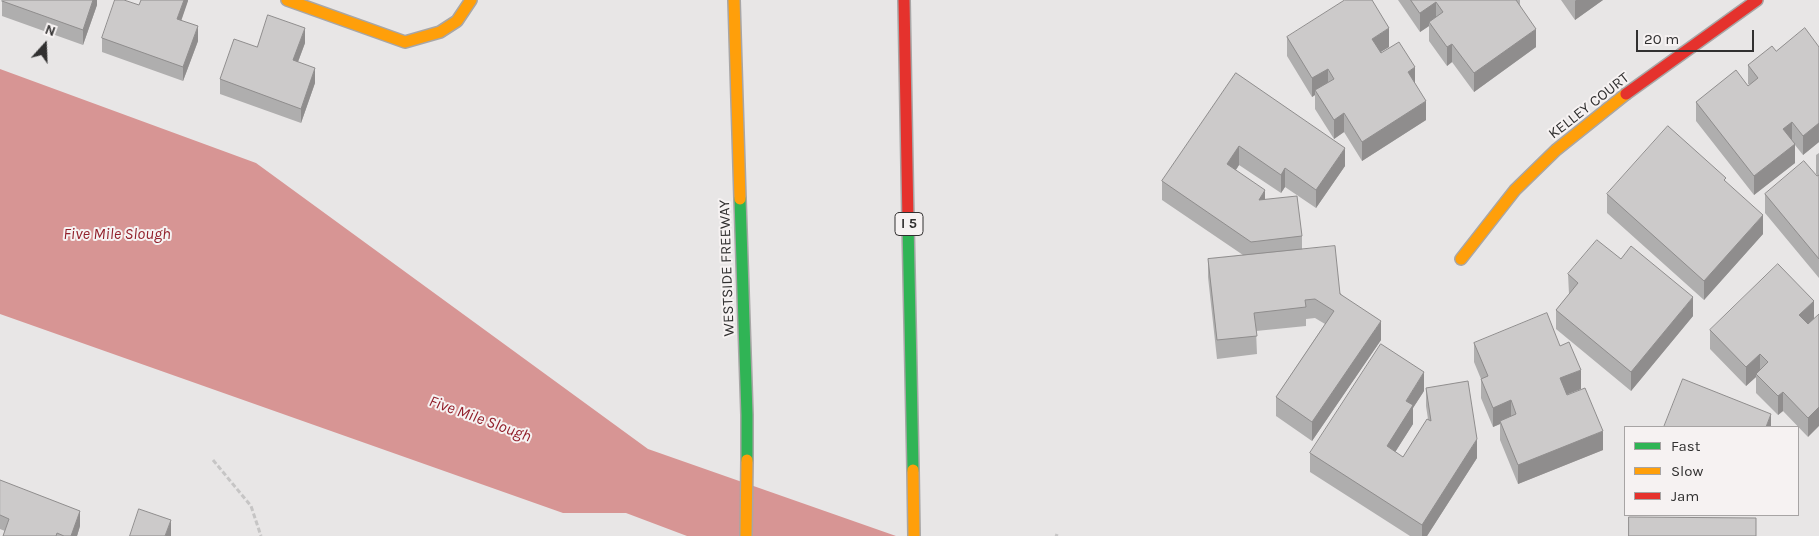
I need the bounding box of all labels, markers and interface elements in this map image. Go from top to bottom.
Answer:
north arrow [20,20,70,70]
scale bar [1639,20,1756,52]
text: N [43,21,58,40]
text: 20 m [1644,30,1679,48]
street label: KELLEY COURT [1545,69,1633,143]
street label: WESTSIDE FREEWAY [716,199,738,337]
road number: I 5 [895,212,923,235]
water label: Five Mile Slough [63,224,171,244]
water label: Five Mile Slough [426,392,534,446]
legend [1624,426,1799,516]
text: Fast [1671,437,1700,455]
text: Slow [1671,462,1703,480]
text: Jam [1671,487,1699,505]

